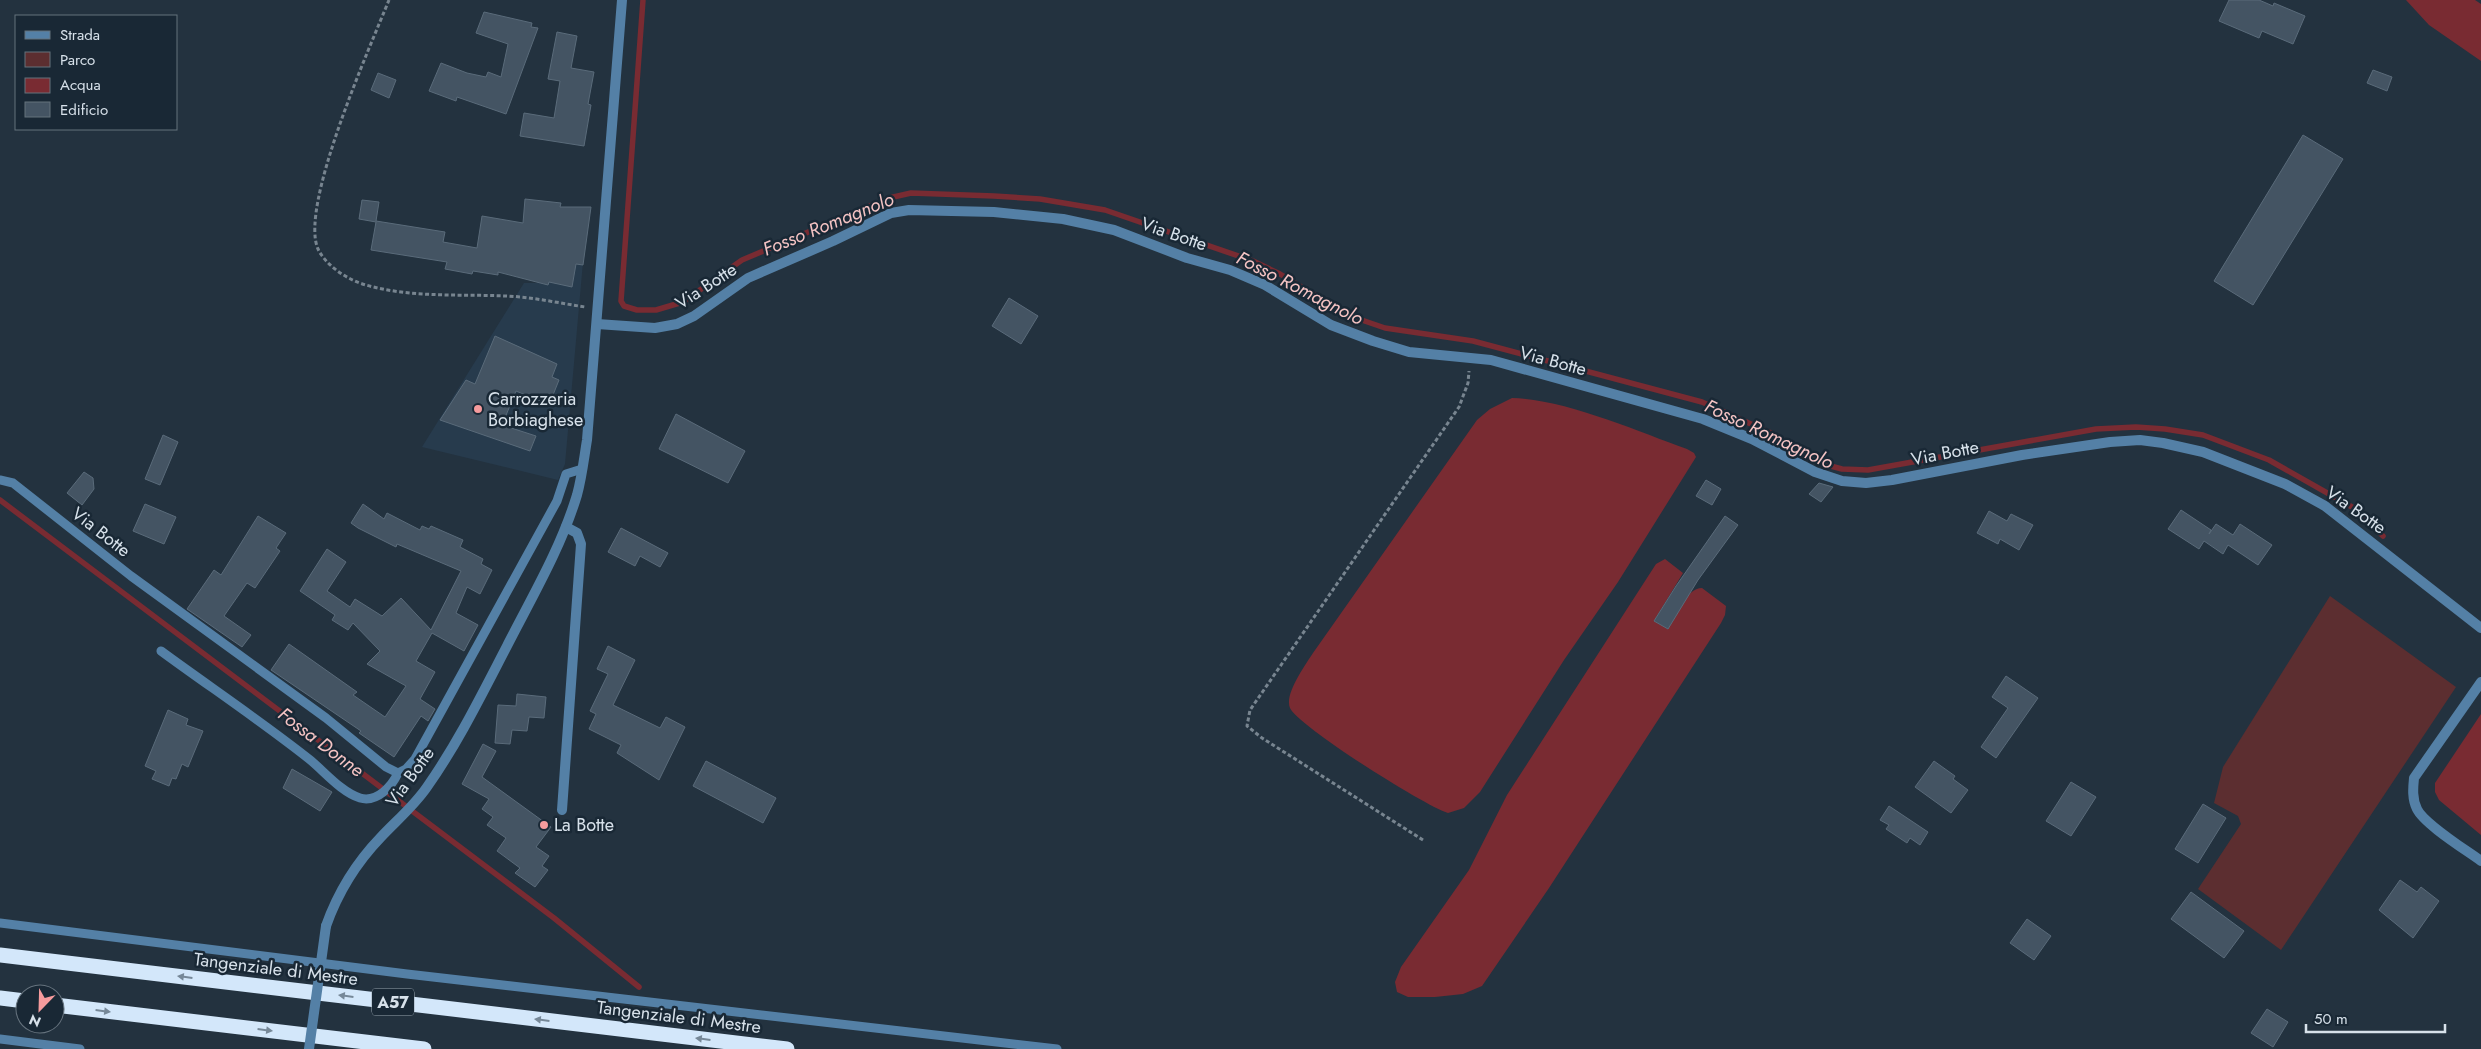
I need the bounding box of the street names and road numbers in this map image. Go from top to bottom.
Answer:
street label: Via Botte [1137,211,1211,257]
street label: Via Botte [670,256,742,316]
street label: Via Botte [1517,340,1589,382]
street label: Via Botte [1909,434,1981,472]
street label: Via Botte [2321,480,2391,540]
street label: Via Botte [66,501,136,563]
street label: Via Botte [379,742,441,812]
street label: Tangenziale di Mestre [193,946,359,992]
road number: A57 [372,989,414,1016]
street label: Tangenziale di Mestre [596,994,762,1040]

